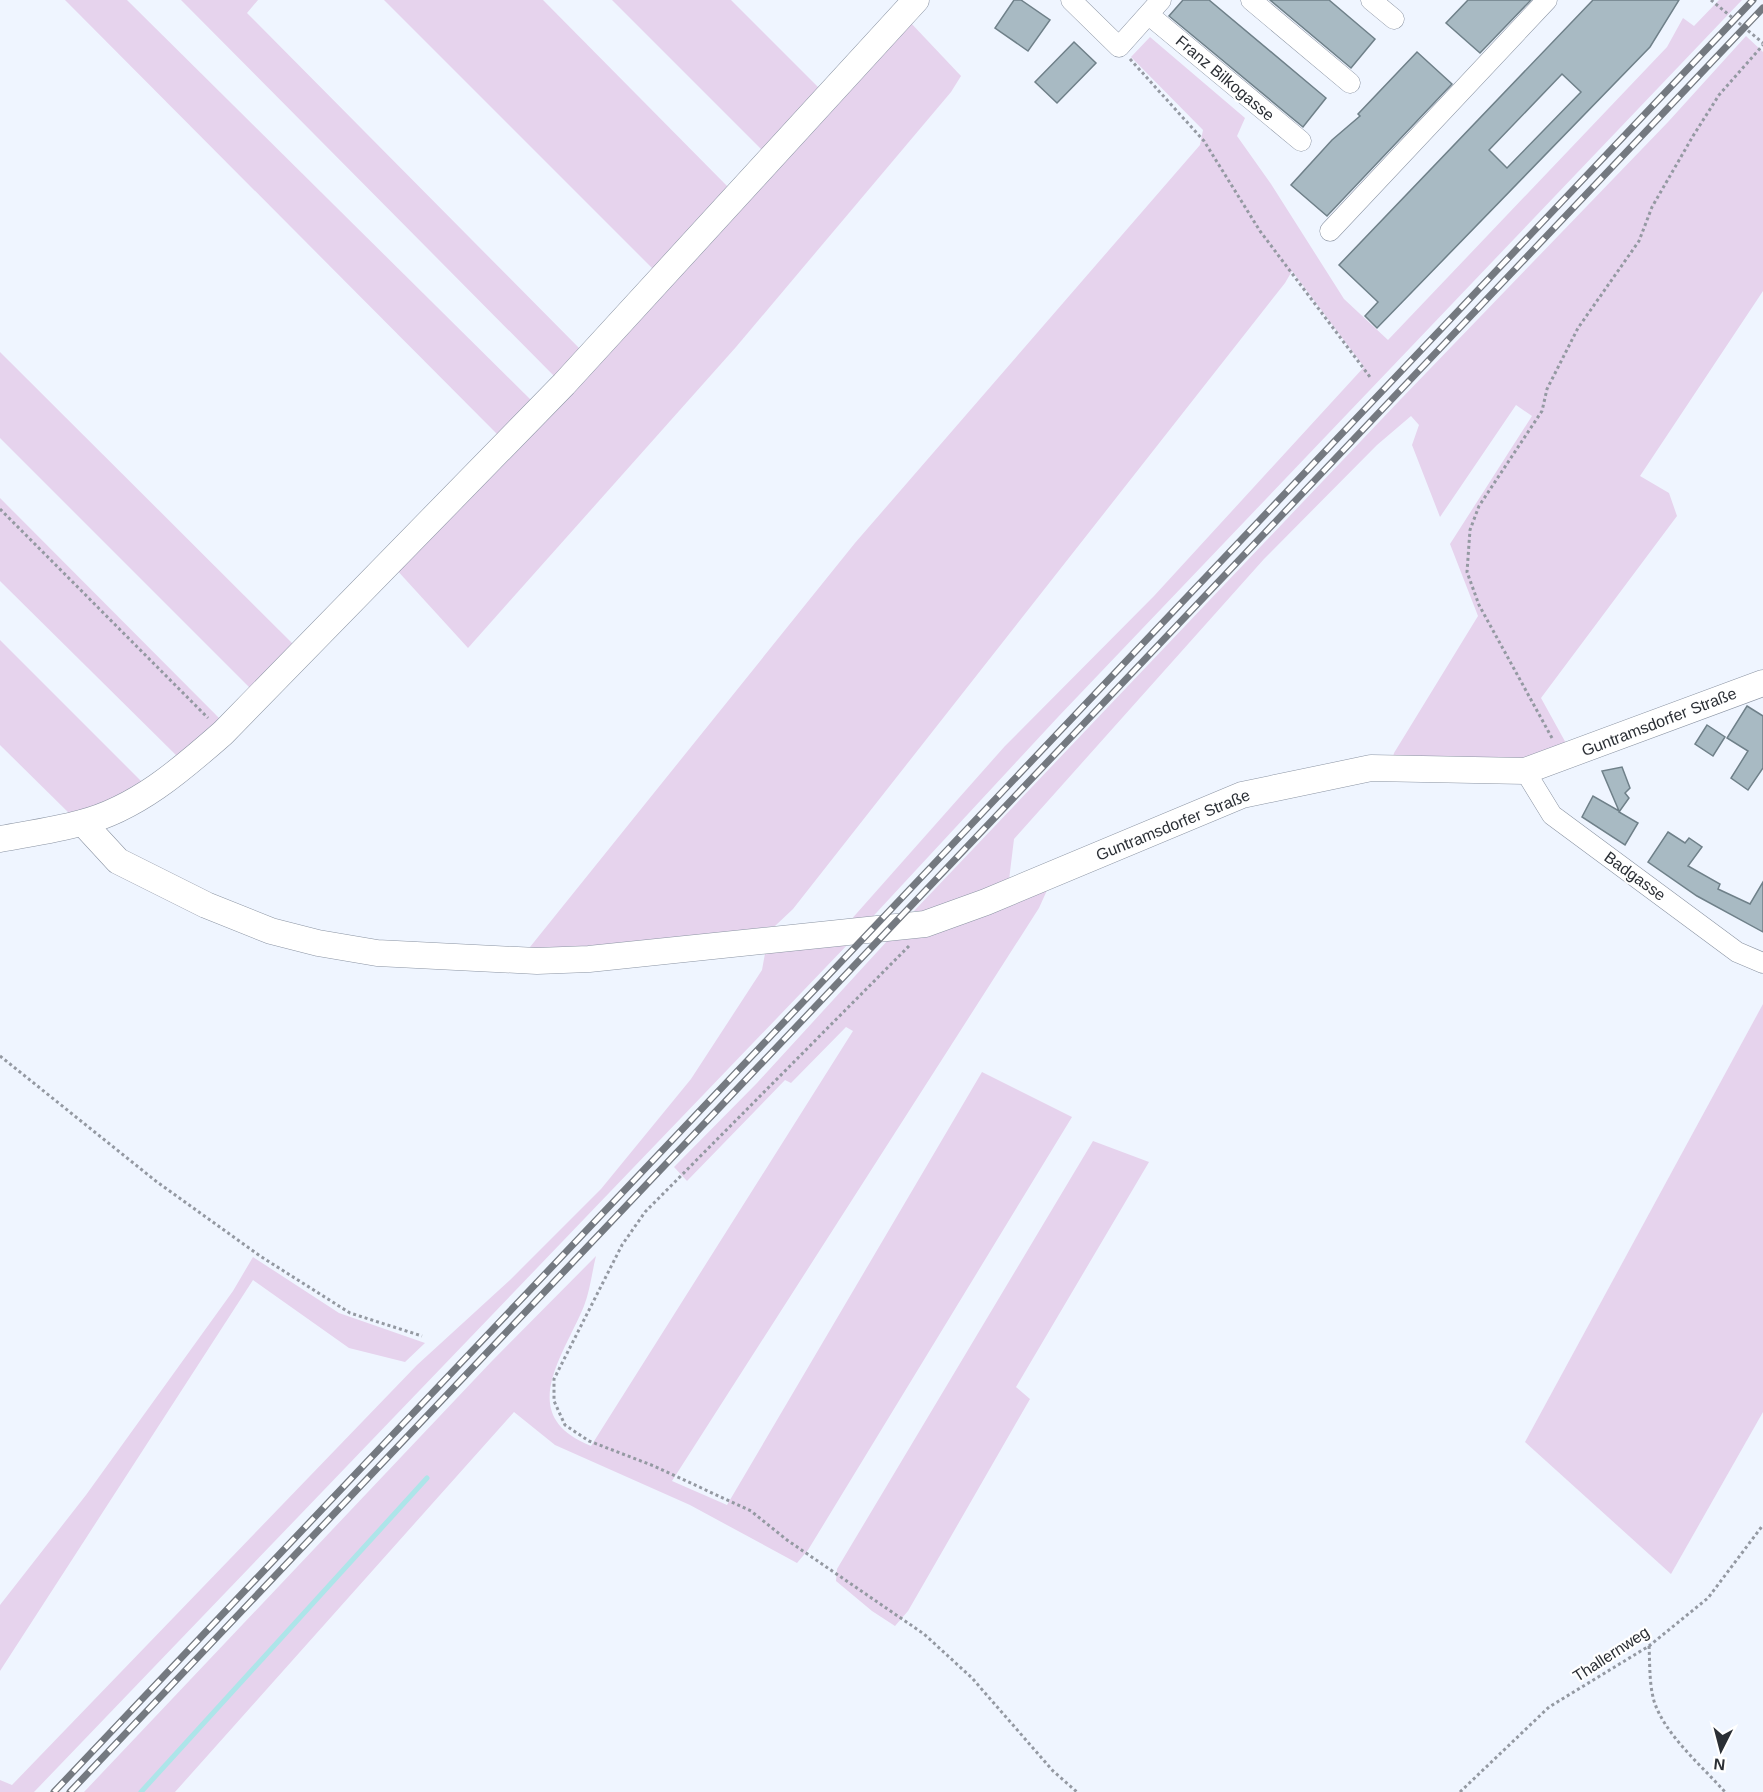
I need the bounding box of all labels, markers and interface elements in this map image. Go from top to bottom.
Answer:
street label: Franz Bilkogasse [1173,32,1278,124]
street label: Guntramsdorfer Straße [1579,685,1739,759]
street label: Guntramsdorfer Straße [1094,786,1253,864]
street label: Badgasse [1601,848,1669,904]
street label: Thallernweg [1570,1623,1652,1685]
north arrow [1691,1720,1751,1780]
text: N [1713,1755,1726,1773]

